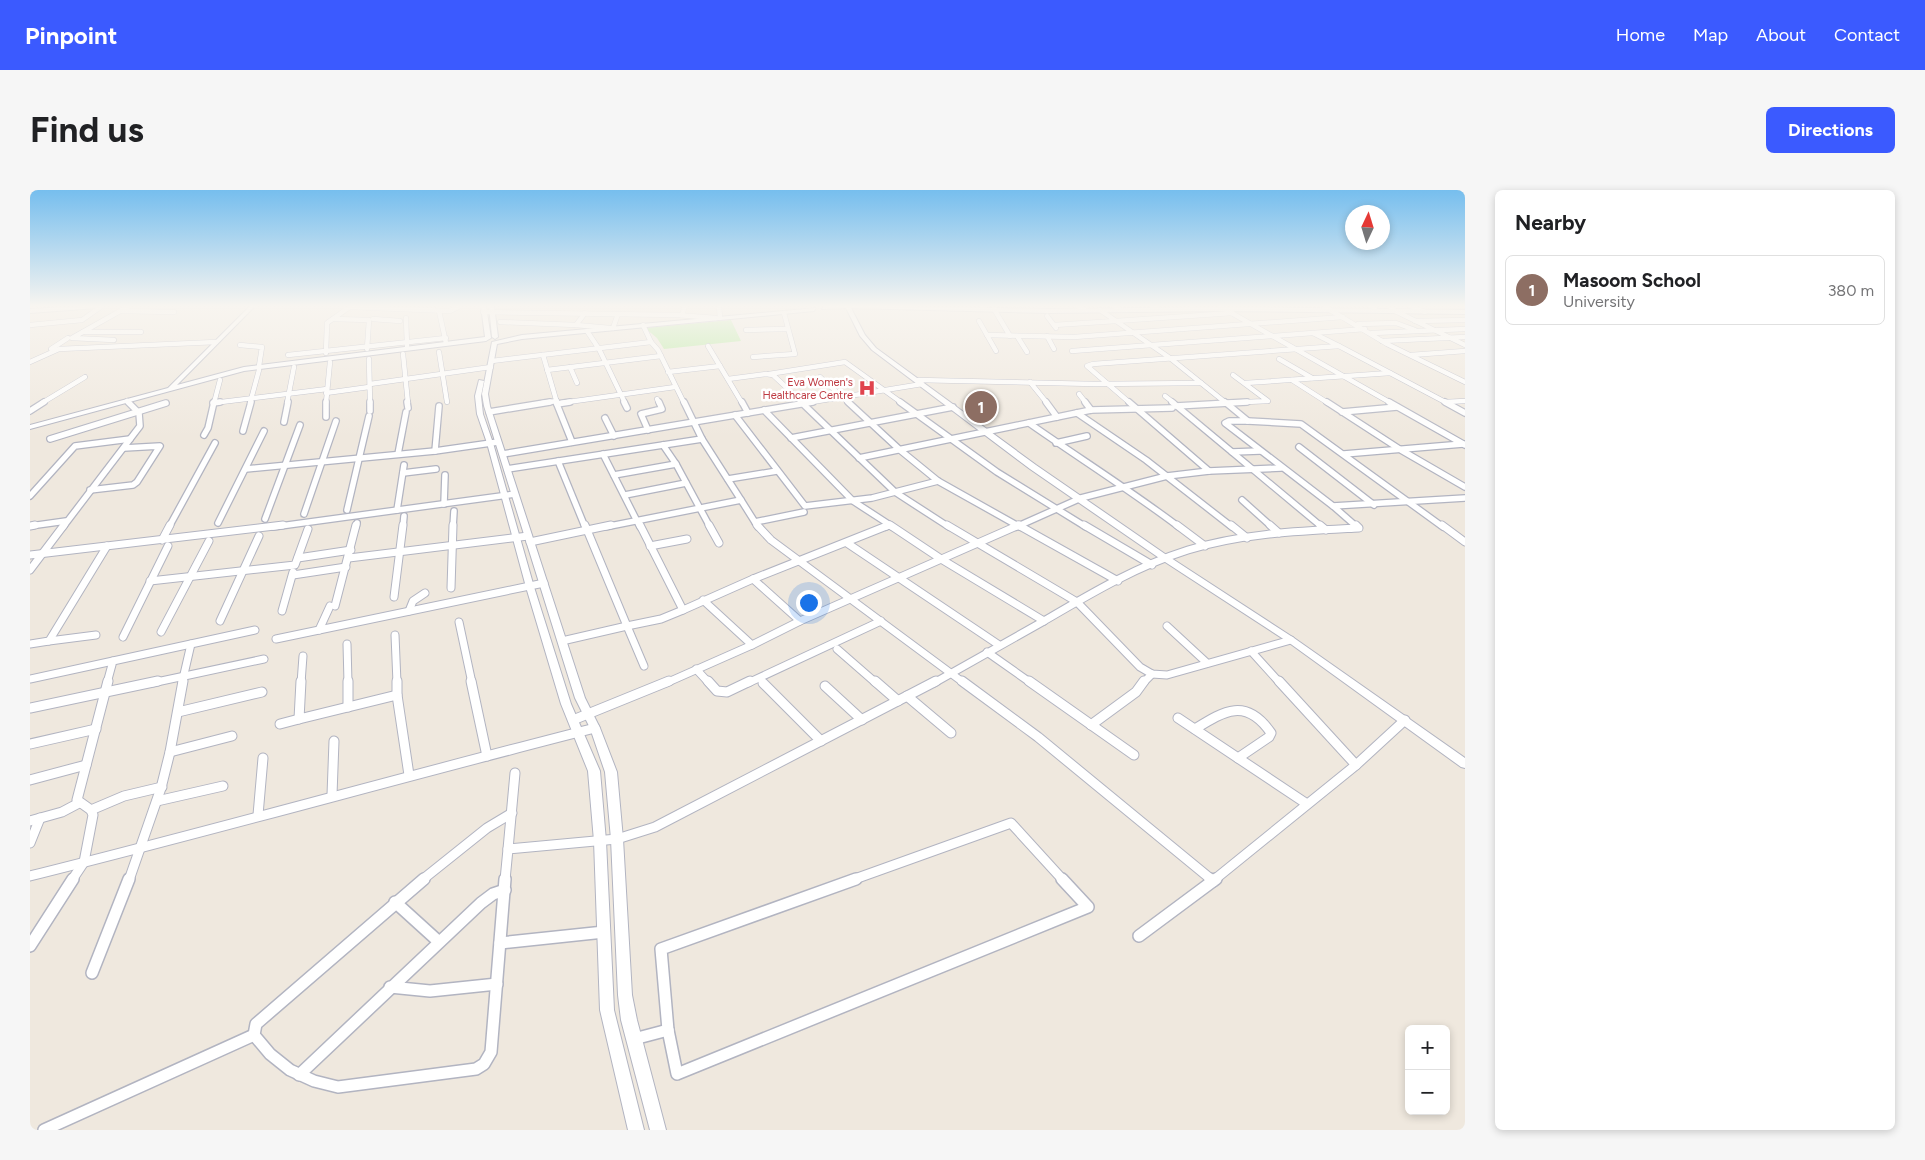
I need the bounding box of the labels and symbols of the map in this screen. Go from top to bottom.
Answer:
north arrow [1345,205,1390,250]
place label: Eva Women's Healthcare Centre [762,376,853,402]
hospital icon: Eva Women's Healthcare Centre [857,378,877,398]
pin: 1 [965,388,997,426]
your location [796,590,822,616]

